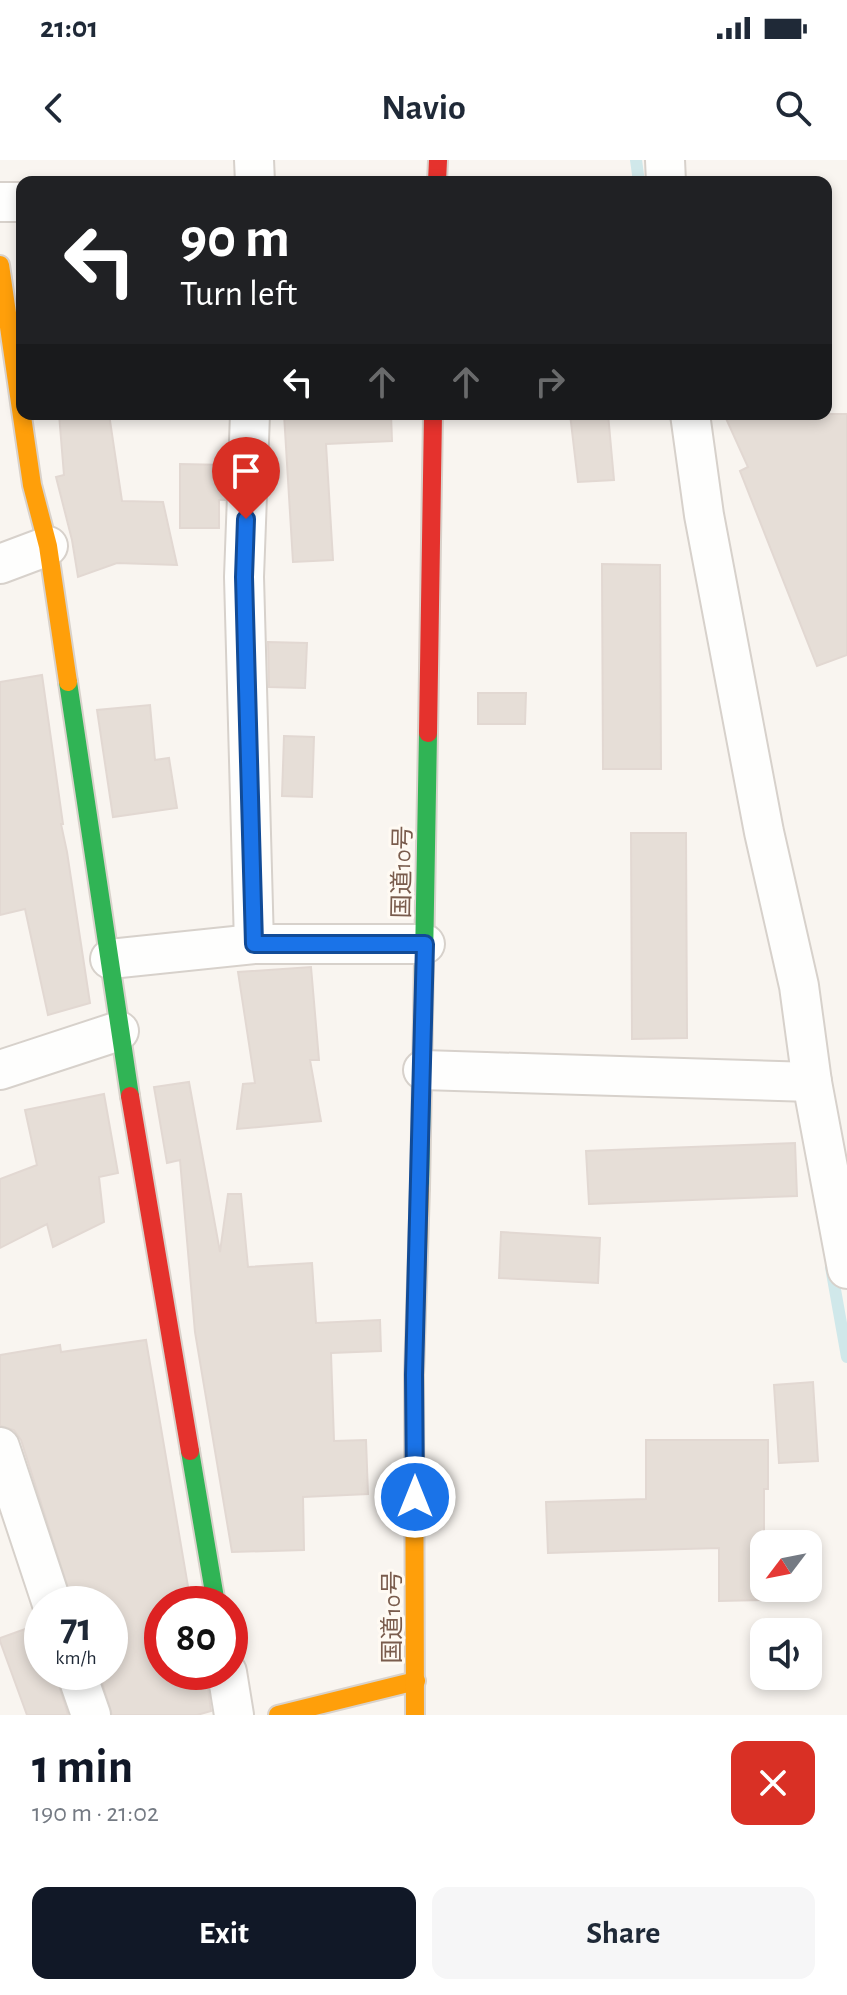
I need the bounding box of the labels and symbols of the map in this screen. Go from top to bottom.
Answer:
pin [212,437,280,519]
street label: 国道10号 [388,825,416,919]
position arrow [373,1455,457,1539]
north arrow [750,1530,822,1602]
street label: 国道10号 [379,1571,405,1663]
speed limit sign: 80 [144,1586,248,1690]

